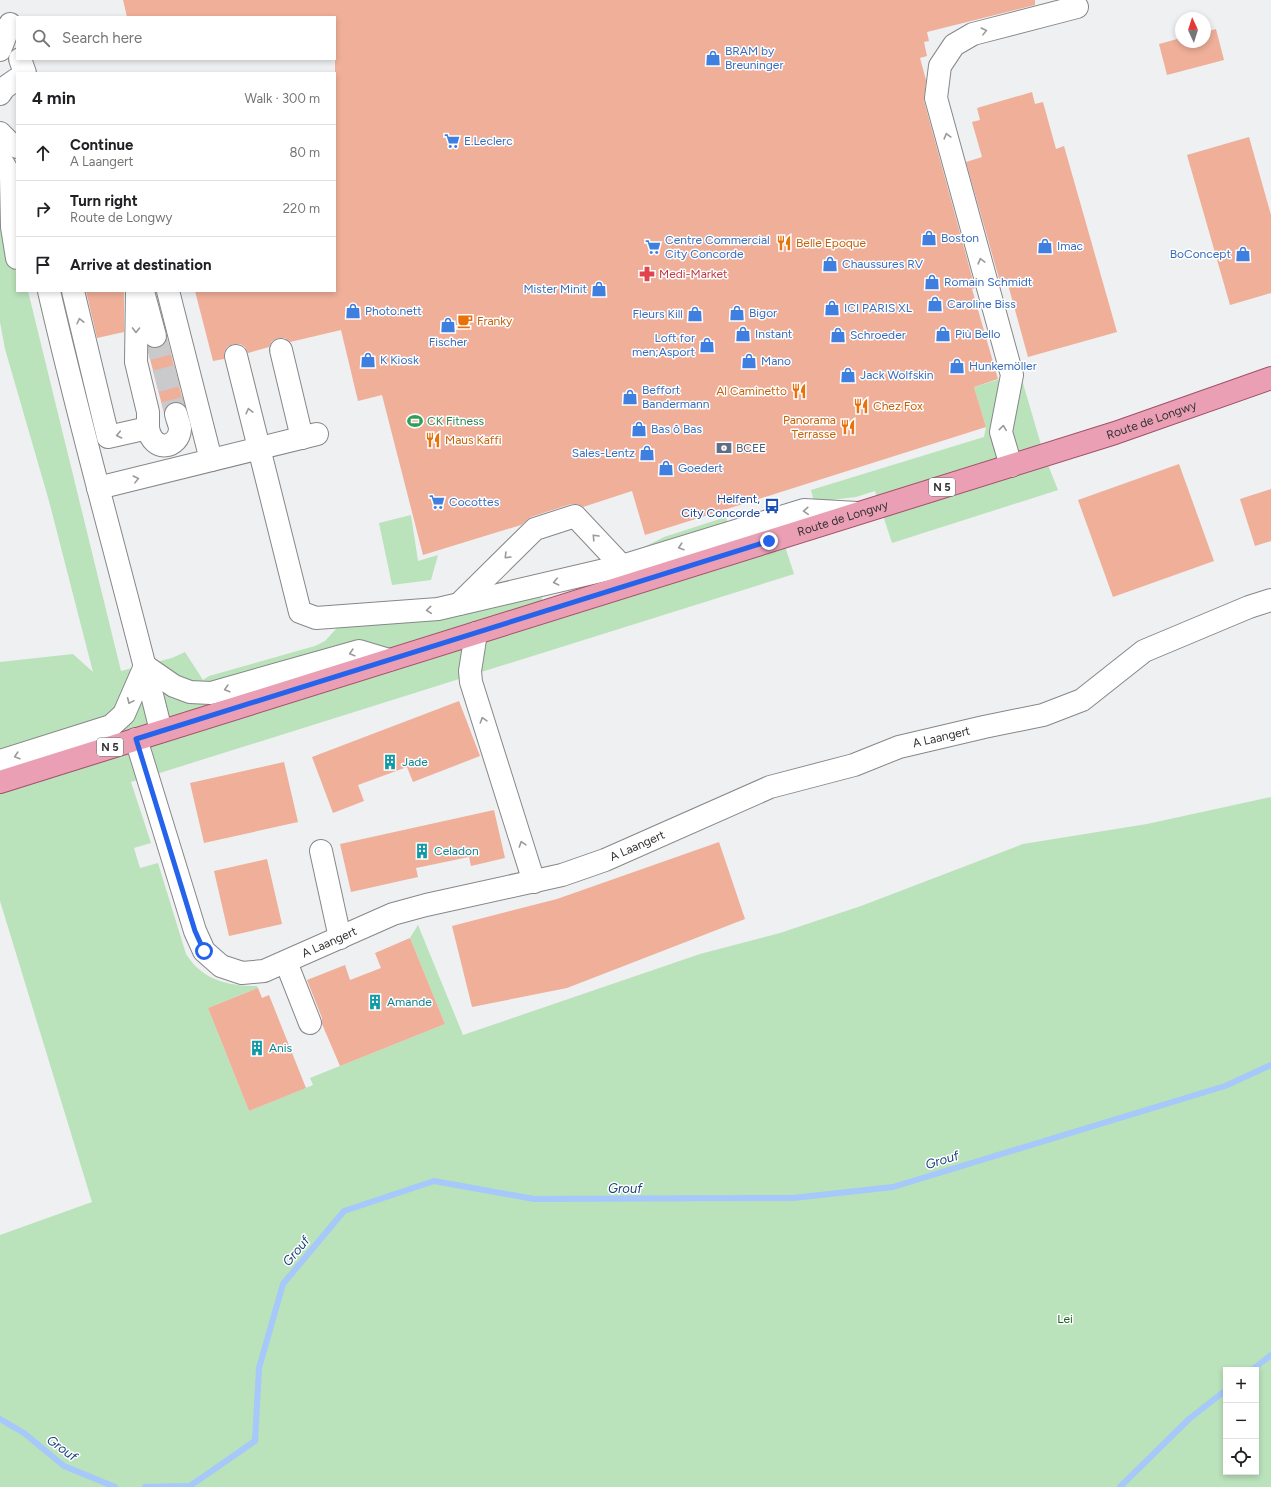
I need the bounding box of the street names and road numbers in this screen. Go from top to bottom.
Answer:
street label: Route de Longwy [1105,398,1199,442]
road number: N 5 [929,478,955,496]
street label: Route de Longwy [795,497,891,539]
street label: A Laangert [911,723,972,751]
road number: N 5 [97,738,123,756]
street label: A Laangert [608,827,667,864]
street label: A Laangert [300,924,359,960]

